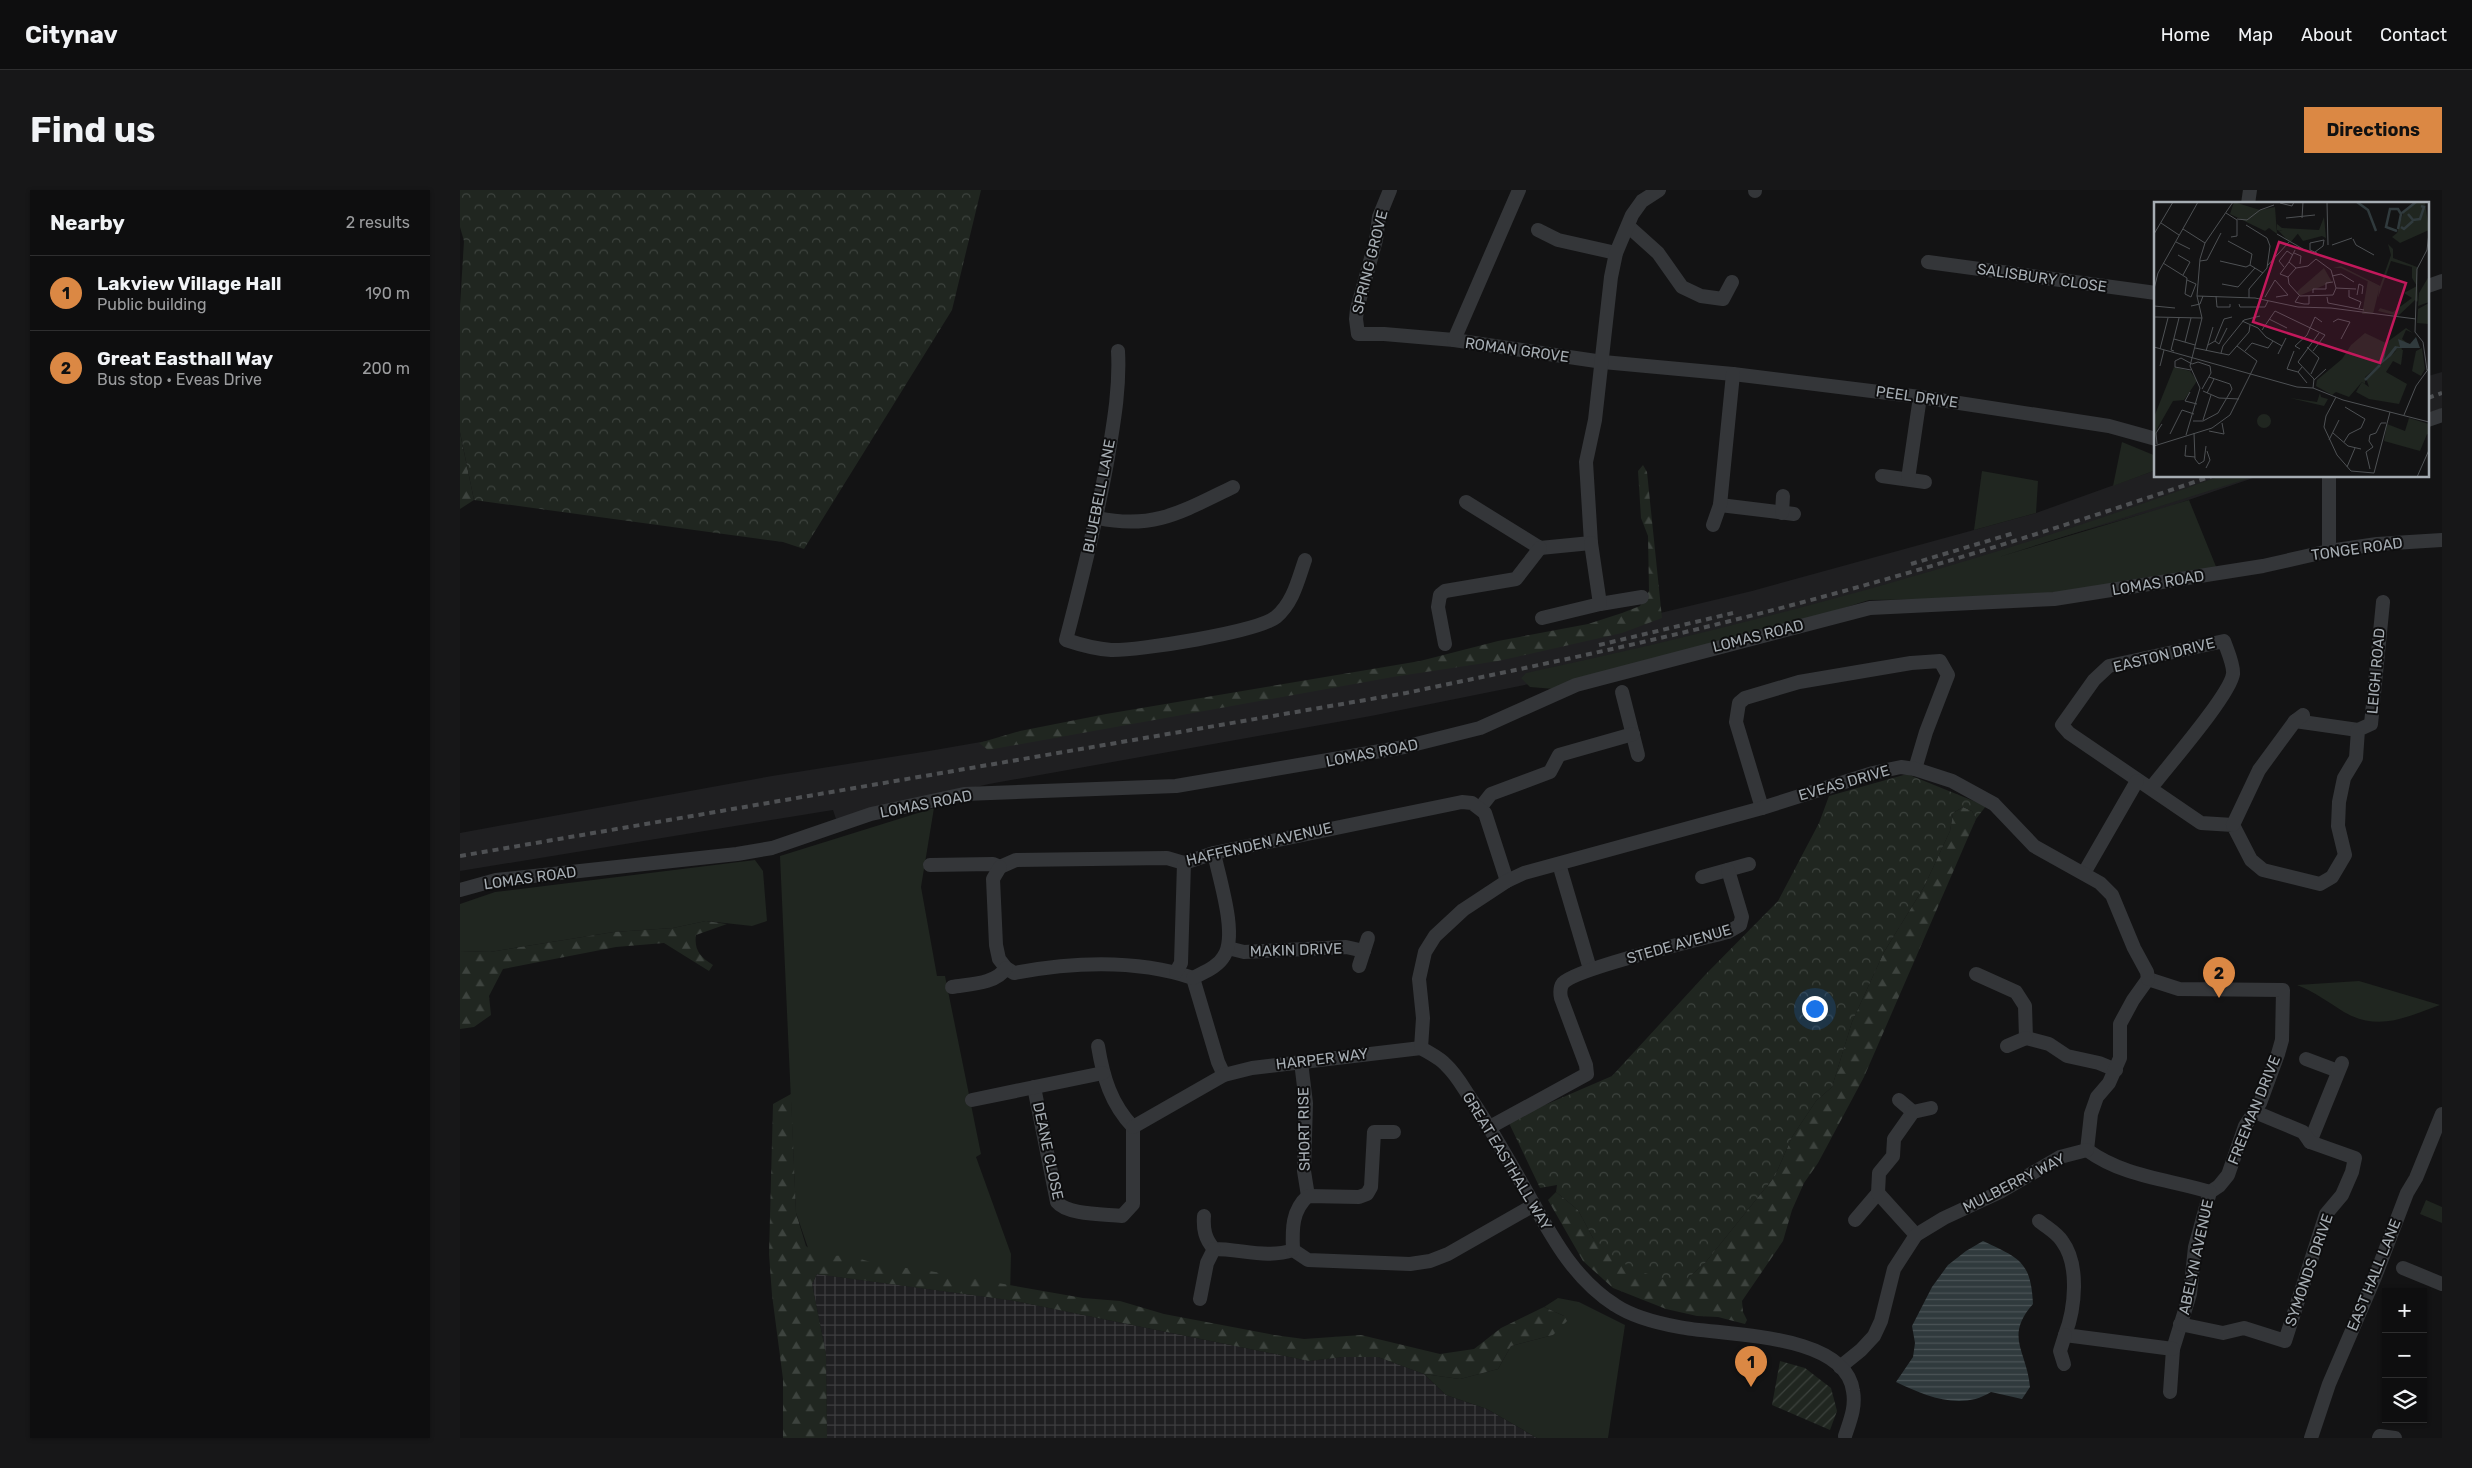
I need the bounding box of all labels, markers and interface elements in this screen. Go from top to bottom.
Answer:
text: Citynav [25,21,118,49]
text: Home [2161,24,2210,46]
text: Map [2238,24,2273,46]
text: About [2301,24,2352,46]
text: Contact [2380,24,2447,46]
button: Directions [2304,107,2442,153]
text: Find us [30,109,155,151]
inset map [2154,202,2430,478]
street label: SPRING GROVE [1348,208,1392,316]
text: Nearby [50,210,125,235]
text: 2 results [346,213,410,232]
street label: SALISBURY CLOSE [1976,260,2108,296]
text: Lakview Village Hall [97,272,282,295]
text: 1 [62,284,70,303]
text: 190 m [365,284,410,303]
text: Public building [97,295,207,314]
street label: ROMAN GROVE [1464,334,1570,366]
text: Great Easthall Way [97,347,273,370]
text: 2 [61,359,71,378]
text: 200 m [362,359,410,378]
text: Bus stop · Eveas Drive [97,370,262,389]
street label: PEEL DRIVE [1875,382,1959,412]
street label: BLUEBELL LANE [1079,438,1119,554]
street label: TONGE ROAD [2310,534,2404,564]
street label: LOMAS ROAD [2110,567,2206,599]
street label: LOMAS ROAD [1710,616,1806,656]
street label: LEIGH ROAD [2363,627,2389,715]
street label: EASTON DRIVE [2111,634,2217,676]
street label: LOMAS ROAD [1324,735,1420,771]
street label: EVEAS DRIVE [1796,761,1892,805]
street label: LOMAS ROAD [878,786,974,822]
street label: HAFFENDEN AVENUE [1184,818,1334,870]
street label: LOMAS ROAD [482,863,578,893]
street label: STEDE AVENUE [1625,920,1733,968]
street label: MAKIN DRIVE [1250,939,1342,961]
pin: 2 [2203,957,2235,998]
your location [1802,996,1828,1022]
street label: HARPER WAY [1275,1044,1369,1074]
street label: FREEMAN DRIVE [2224,1053,2284,1167]
street label: SHORT RISE [1294,1087,1314,1171]
street label: GREAT EASTHALL WAY [1459,1089,1556,1234]
street label: DEANE CLOSE [1029,1100,1067,1202]
street label: MULBERRY WAY [1960,1149,2068,1217]
street label: ABELYN AVENUE [2175,1198,2217,1316]
street label: SYMONDS DRIVE [2281,1211,2337,1329]
street label: EAST HALL LANE [2343,1216,2405,1334]
map controls [2382,1288,2427,1423]
button: + [2382,1288,2427,1333]
button: − [2382,1333,2427,1378]
pin: 1 [1735,1346,1767,1387]
button: layers [2382,1378,2427,1423]

